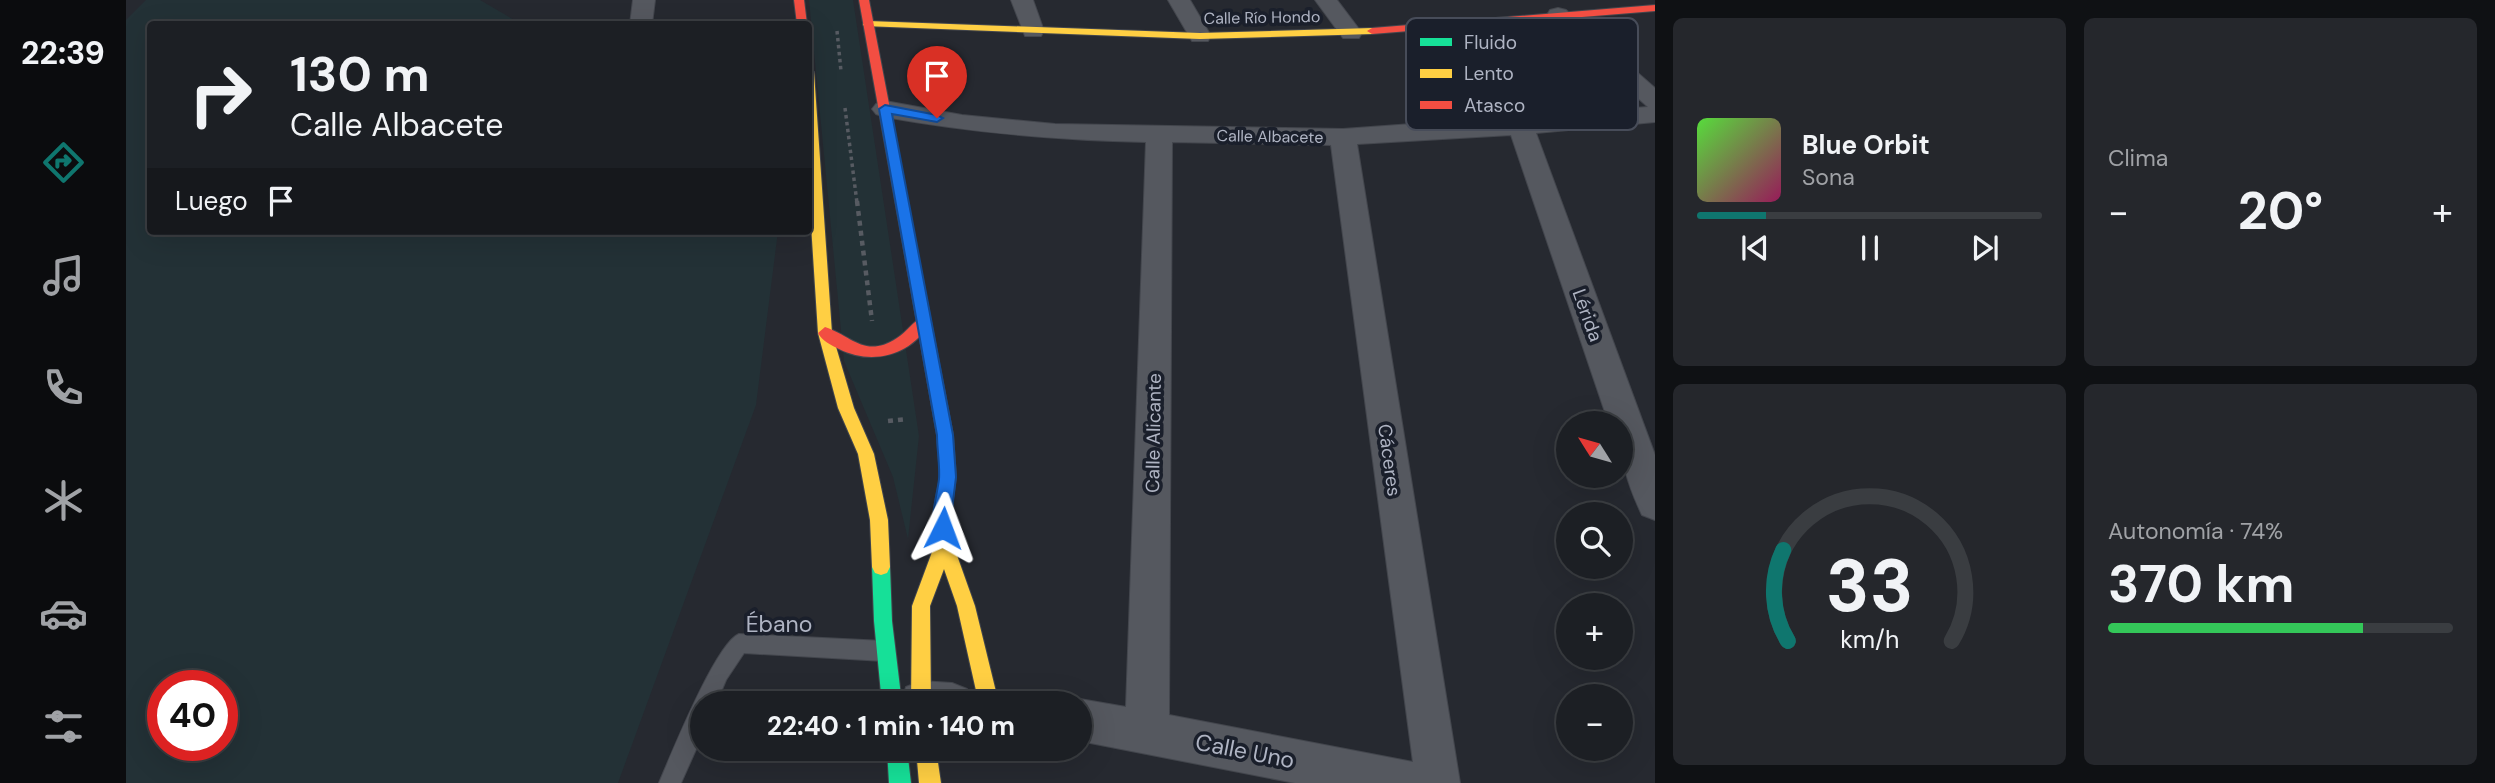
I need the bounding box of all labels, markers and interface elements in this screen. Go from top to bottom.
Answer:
street label: Calle Río Hondo [1204,6,1320,29]
legend [1406,18,1638,130]
text: Fluido [1464,30,1517,55]
text: 22:39 [21,32,105,74]
text: 130 m [290,42,430,106]
pin [907,46,967,118]
icon: right [175,49,266,140]
icon: arrive [918,57,956,95]
text: Lento [1464,61,1514,86]
text: Atasco [1464,93,1525,118]
text: Calle Albacete [290,104,503,146]
street label: Calle Albacete [1216,125,1324,148]
text: Blue Orbit [1802,128,1930,162]
icon: directions [39,138,88,187]
text: Clima [2108,143,2168,173]
text: Sona [1802,162,1855,192]
text: 20° [2238,177,2323,245]
icon: arrive [262,182,300,220]
text: Luego [175,184,248,218]
text: − [2108,187,2129,237]
text: + [2432,187,2453,237]
icon: previous [1736,229,1774,267]
icon: pause [1851,229,1889,267]
icon: next [1966,229,2004,267]
icon: music [39,251,88,300]
street label: Lérida [1567,285,1609,345]
icon: phone [39,363,88,412]
street label: Calle Alicante [1140,373,1167,493]
north arrow [1556,411,1633,488]
map controls [1556,411,1633,761]
street label: Cáceres [1372,422,1407,498]
icon: climate [39,476,88,525]
position arrow [906,491,980,565]
button: search [1556,502,1633,579]
text: Autonomía · 74% [2108,516,2283,546]
text: 33 [1826,539,1913,634]
text: 370 km [2108,550,2294,618]
icon: car [39,589,88,638]
button: + [1556,593,1633,670]
street label: Ébano [746,609,812,639]
text: km/h [1840,622,1899,655]
speed limit sign: 40 [147,670,238,761]
button: − [1556,684,1633,761]
icon: filters [39,702,88,751]
text: 22:40 · 1 min · 140 m [767,709,1015,743]
street label: Calle Uno [1193,727,1297,775]

